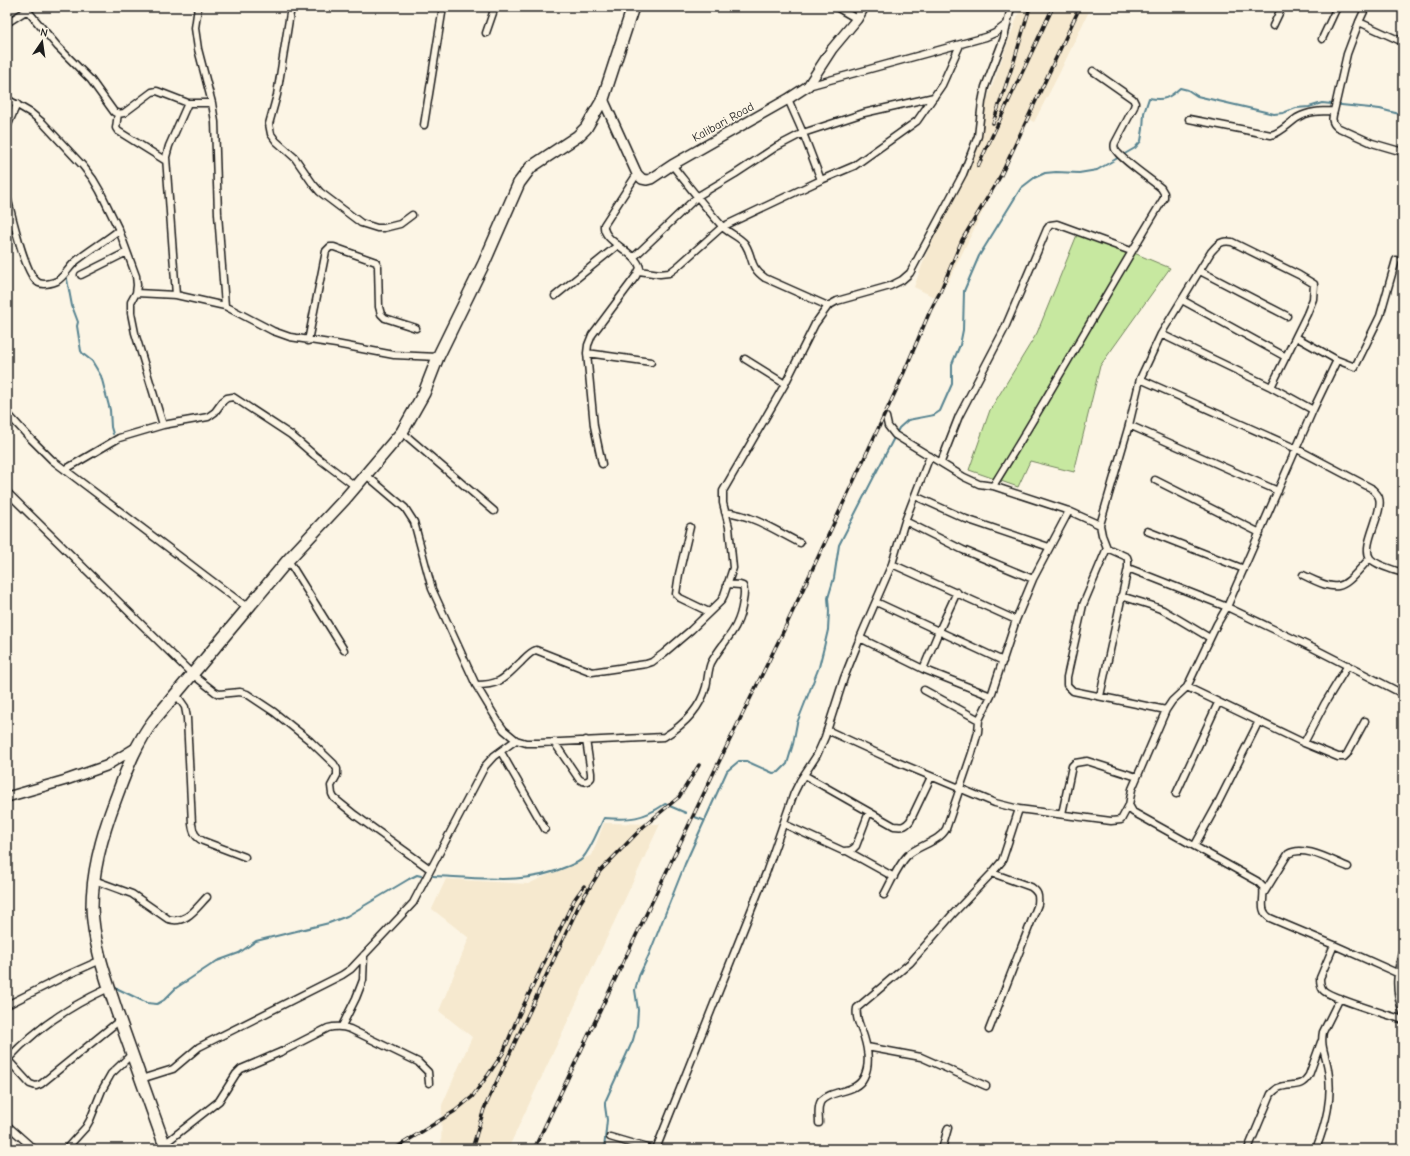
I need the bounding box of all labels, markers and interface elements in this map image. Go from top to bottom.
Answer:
north arrow [22,22,62,62]
text: N [39,26,49,40]
street label: Kalibari Road [690,99,756,145]

